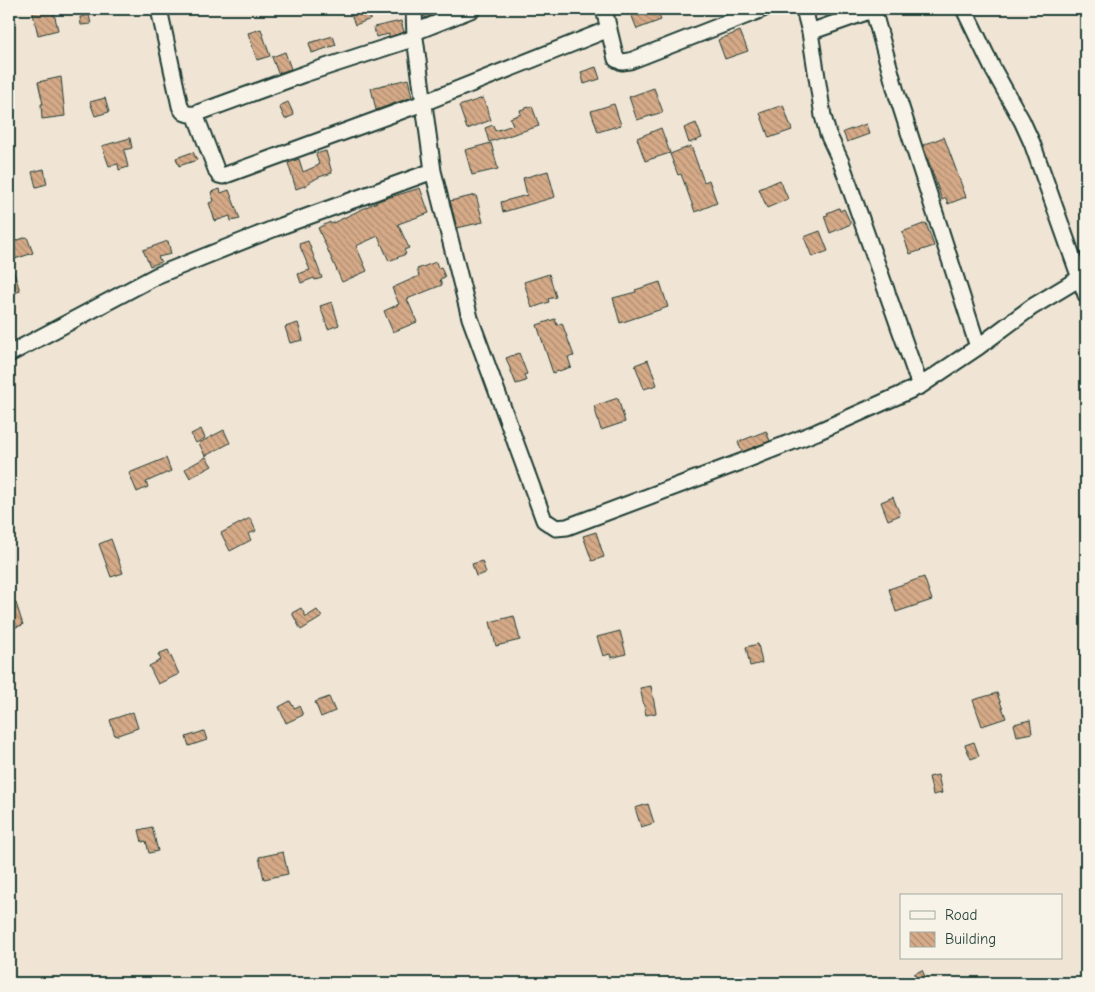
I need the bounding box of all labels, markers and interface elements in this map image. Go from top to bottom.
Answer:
legend [900,894,1062,960]
text: Road [945,906,977,924]
text: Building [945,930,996,948]

